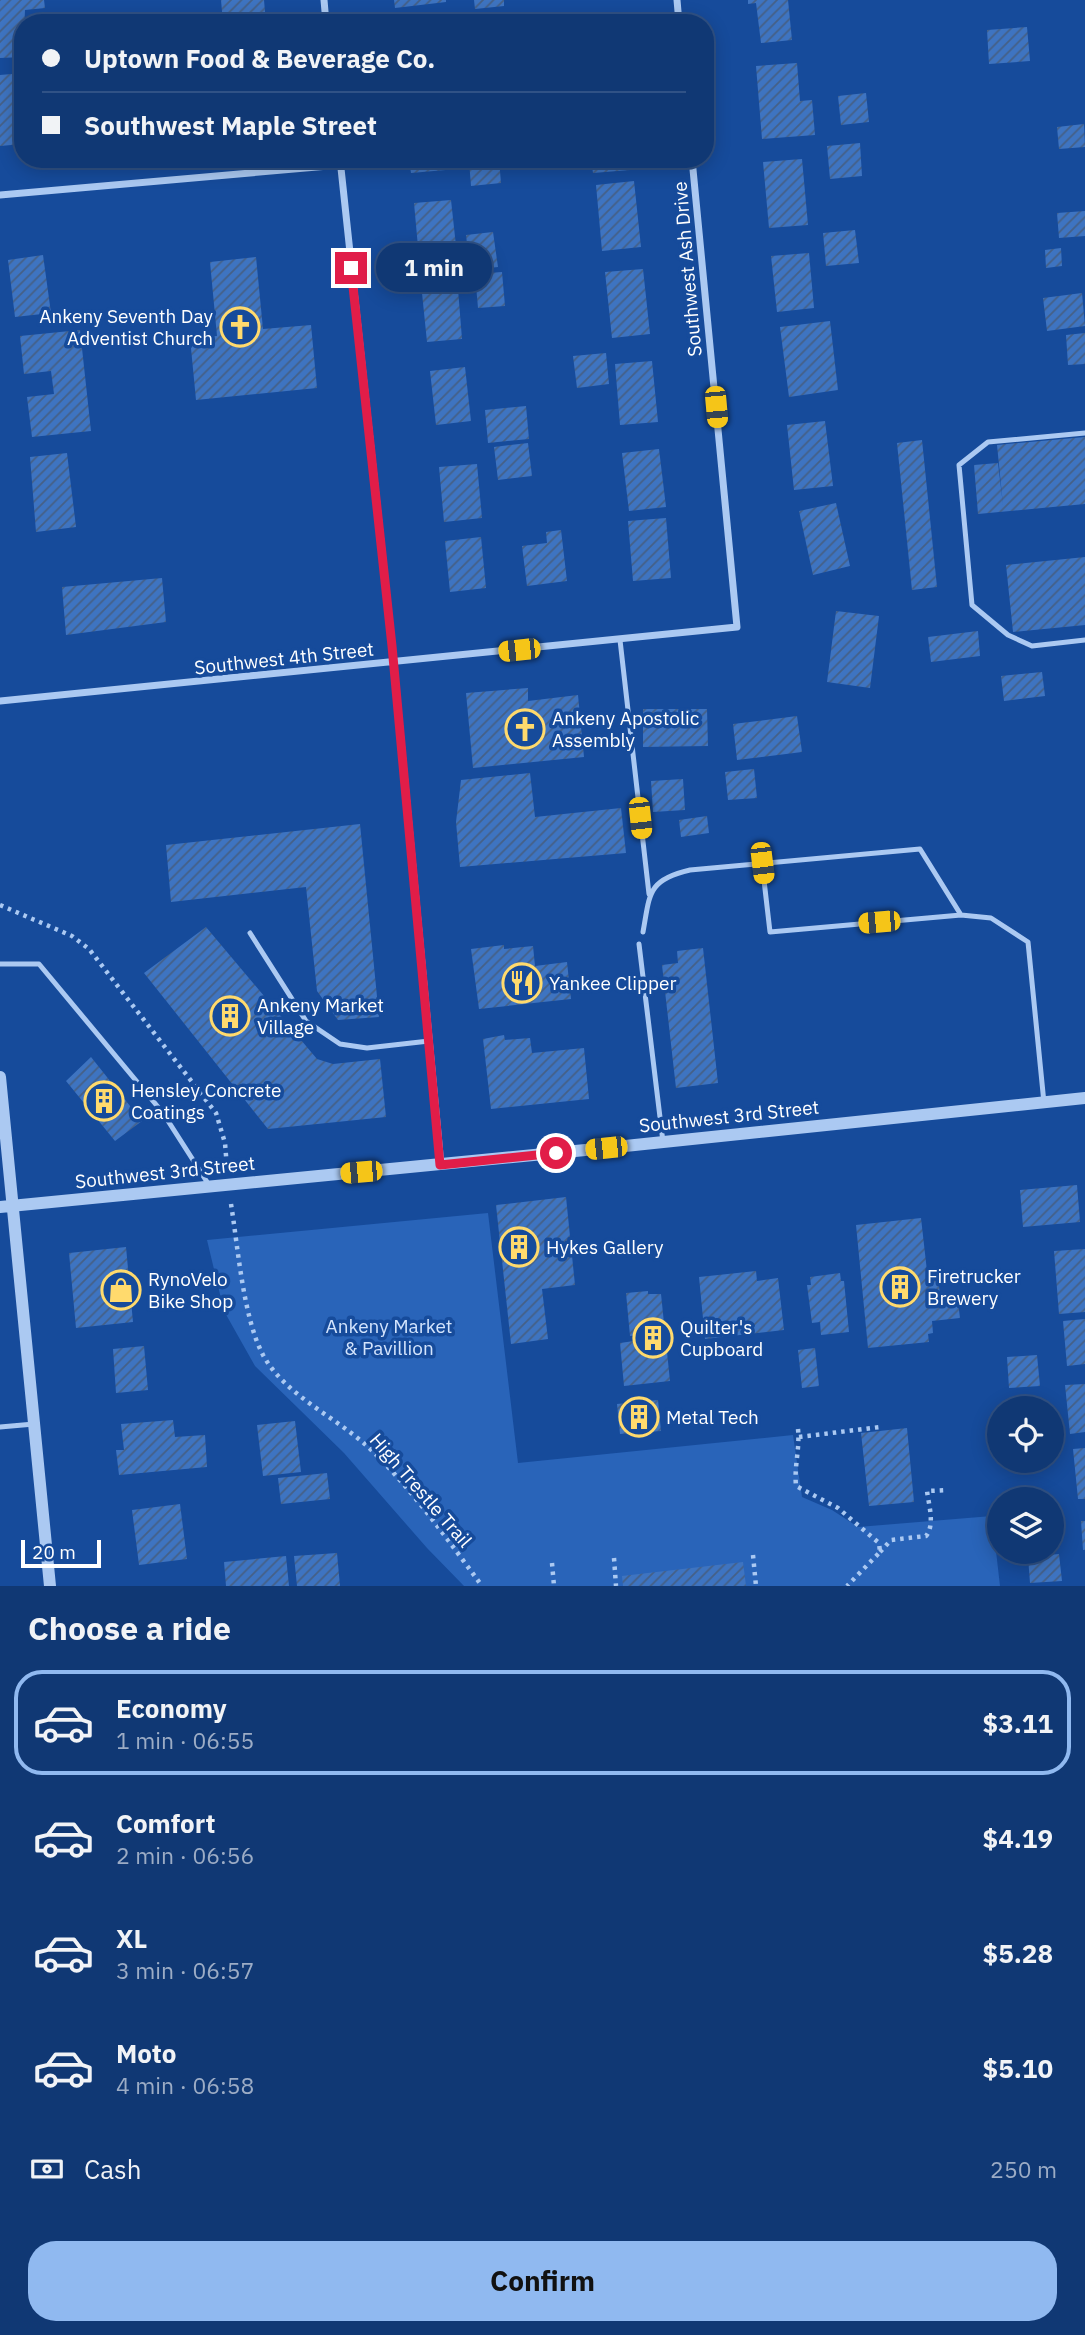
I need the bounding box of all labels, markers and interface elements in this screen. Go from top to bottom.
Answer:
text: Uptown Food & Beverage Co. [84,41,435,75]
text: Southwest Maple Street [84,108,377,142]
street label: Southwest Ash Drive [667,180,707,358]
callout: 1 min [376,244,491,292]
route end [335,252,367,284]
text: 1 min [404,252,464,282]
place label: Ankeny Seventh Day Adventist Church [39,304,214,350]
church icon: Ankeny Seventh Day Adventist Church [219,306,261,348]
car [704,385,729,429]
street label: Southwest 4th Street [193,637,375,679]
car [498,637,541,663]
place label: Ankeny Apostolic Assembly [552,706,700,752]
church icon: Ankeny Apostolic Assembly [504,708,546,750]
car [628,796,653,840]
car [750,841,775,885]
car [858,910,901,934]
restaurant icon: Yankee Clipper [501,962,543,1004]
place label: Yankee Clipper [549,971,676,995]
place label: Ankeny Market Village [257,993,384,1039]
building icon: Ankeny Market Village [209,995,251,1037]
place label: Hensley Concrete Coatings [131,1078,282,1124]
building icon: Hensley Concrete Coatings [83,1080,125,1122]
street label: Southwest 3rd Street [638,1095,820,1137]
car [585,1135,628,1161]
route start [540,1137,572,1169]
street label: Southwest 3rd Street [74,1151,256,1193]
car [340,1160,383,1184]
building icon: Hykes Gallery [498,1226,540,1268]
place label: Hykes Gallery [546,1235,664,1259]
place label: Firetrucker Brewery [927,1264,1021,1310]
building icon: Firetrucker Brewery [879,1266,921,1308]
place label: RynoVelo Bike Shop [148,1267,233,1313]
shop icon: RynoVelo Bike Shop [100,1269,142,1311]
park label: Ankeny Market & Pavillion [325,1314,453,1360]
place label: Quilter's Cupboard [680,1315,763,1361]
building icon: Quilter's Cupboard [632,1317,674,1359]
building icon: Metal Tech [618,1396,660,1438]
map controls [987,1396,1064,1564]
button: locate [987,1396,1064,1473]
place label: Metal Tech [666,1405,759,1429]
street label: High Trestle Trail [365,1428,477,1552]
button: layers [987,1487,1064,1564]
scale bar [21,1537,102,1569]
text: 20 m [32,1540,76,1564]
text: Choose a ride [28,1607,231,1649]
icon: car [32,1691,95,1754]
text: Economy [116,1691,227,1725]
text: $3.11 [983,1706,1053,1740]
text: 1 min · 06:55 [116,1725,254,1755]
icon: car [32,1806,95,1869]
text: Comfort [116,1806,215,1840]
text: $4.19 [983,1821,1053,1855]
text: 2 min · 06:56 [116,1840,254,1870]
icon: car [32,1921,95,1984]
text: XL [116,1921,147,1955]
text: $5.28 [983,1936,1053,1970]
text: 3 min · 06:57 [116,1955,254,1985]
icon: car [32,2036,95,2099]
text: Moto [116,2036,176,2070]
text: $5.10 [983,2051,1053,2085]
text: 4 min · 06:58 [116,2070,254,2100]
icon: cash [28,2150,66,2188]
text: Cash [84,2152,141,2186]
text: 250 m [990,2154,1057,2184]
button: Confirm [28,2241,1057,2321]

